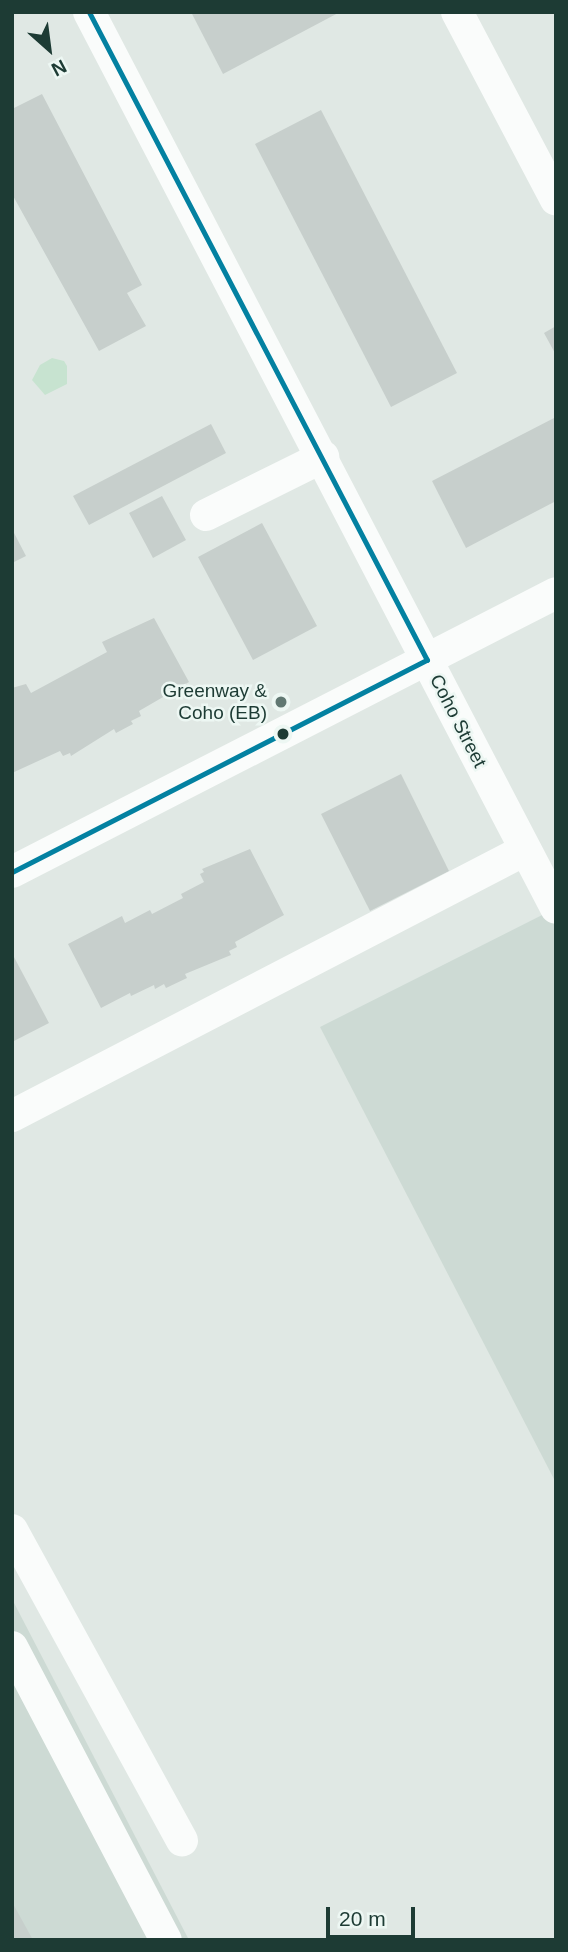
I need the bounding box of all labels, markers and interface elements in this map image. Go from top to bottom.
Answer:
north arrow [14,14,84,84]
text: N [48,55,70,80]
street label: Coho Street [425,671,491,771]
place label: Greenway & Coho (EB) [162,680,267,724]
marker: Greenway & Coho (EB) [273,694,289,710]
unlabelled marker [276,727,290,741]
scale bar [330,1892,419,1936]
text: 20 m [339,1907,386,1930]

